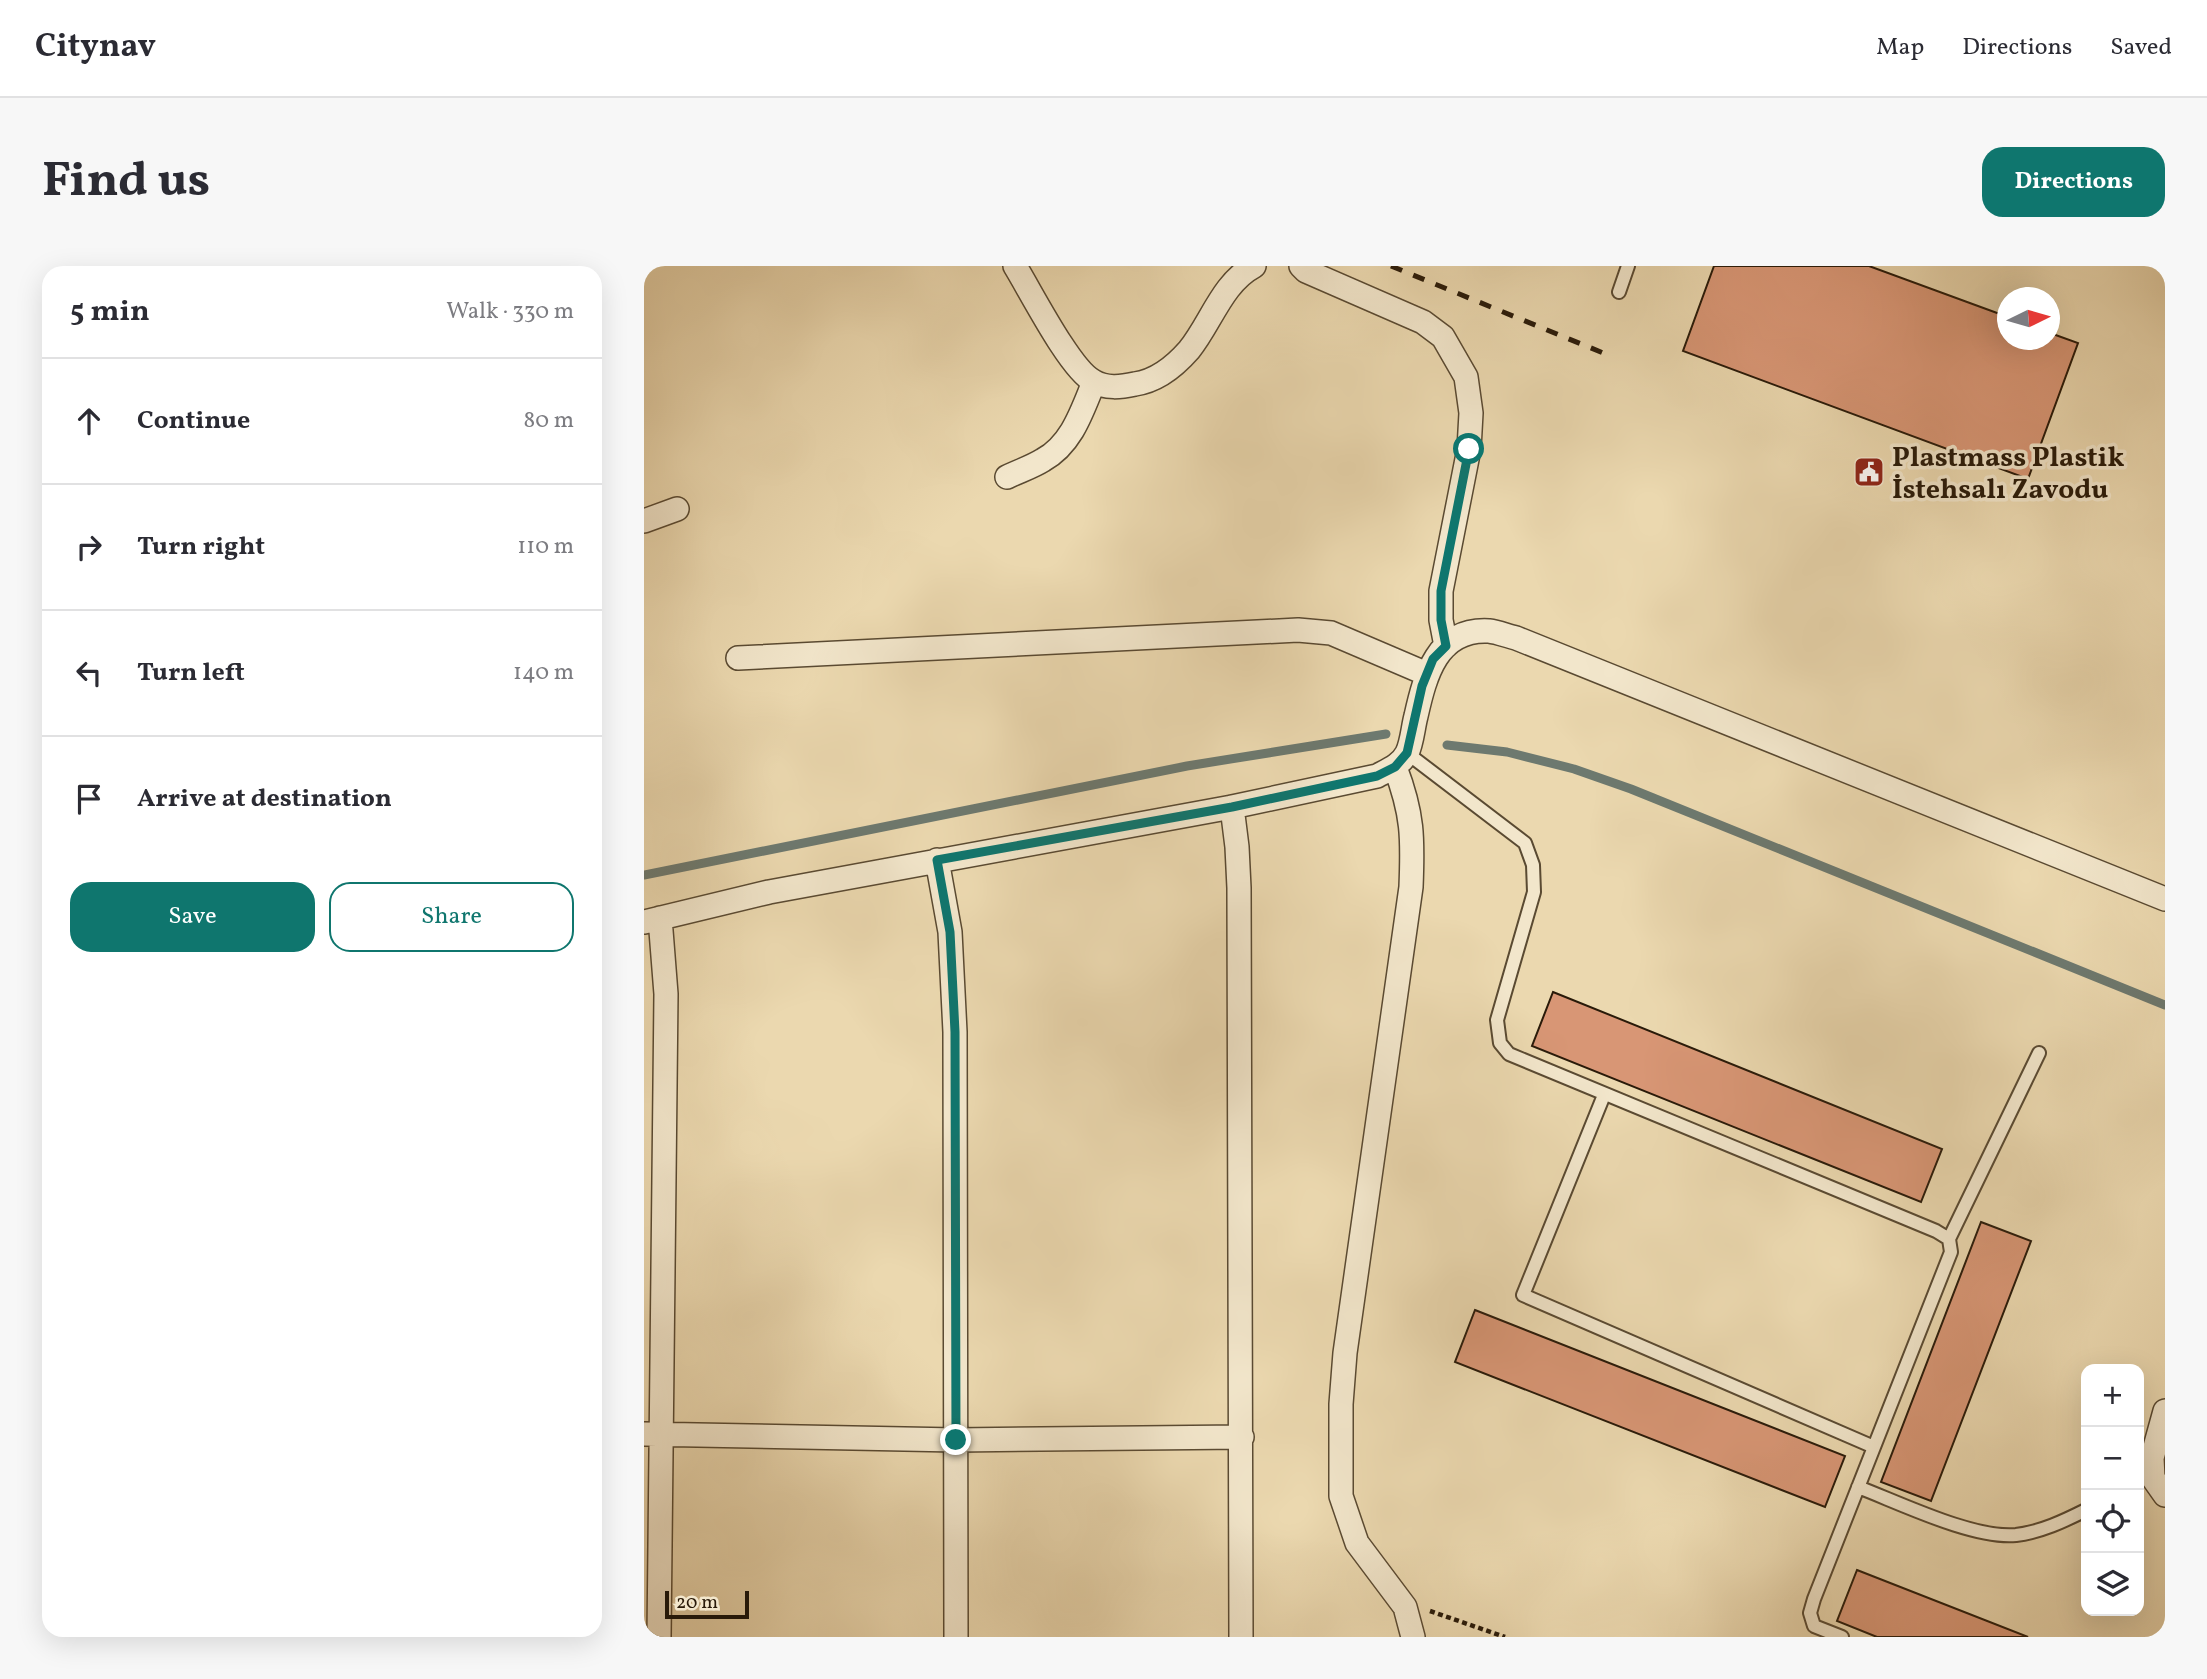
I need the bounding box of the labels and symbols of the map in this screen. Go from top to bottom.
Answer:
north arrow [1997,287,2060,350]
route start [1453,433,1484,464]
place label: Plastmass Plastik İstehsalı Zavodu [1892,439,2124,510]
public building icon: Plastmass Plastik İstehsalı Zavodu [1852,455,1886,489]
route end [940,1424,971,1455]
scale bar [665,1588,749,1620]

